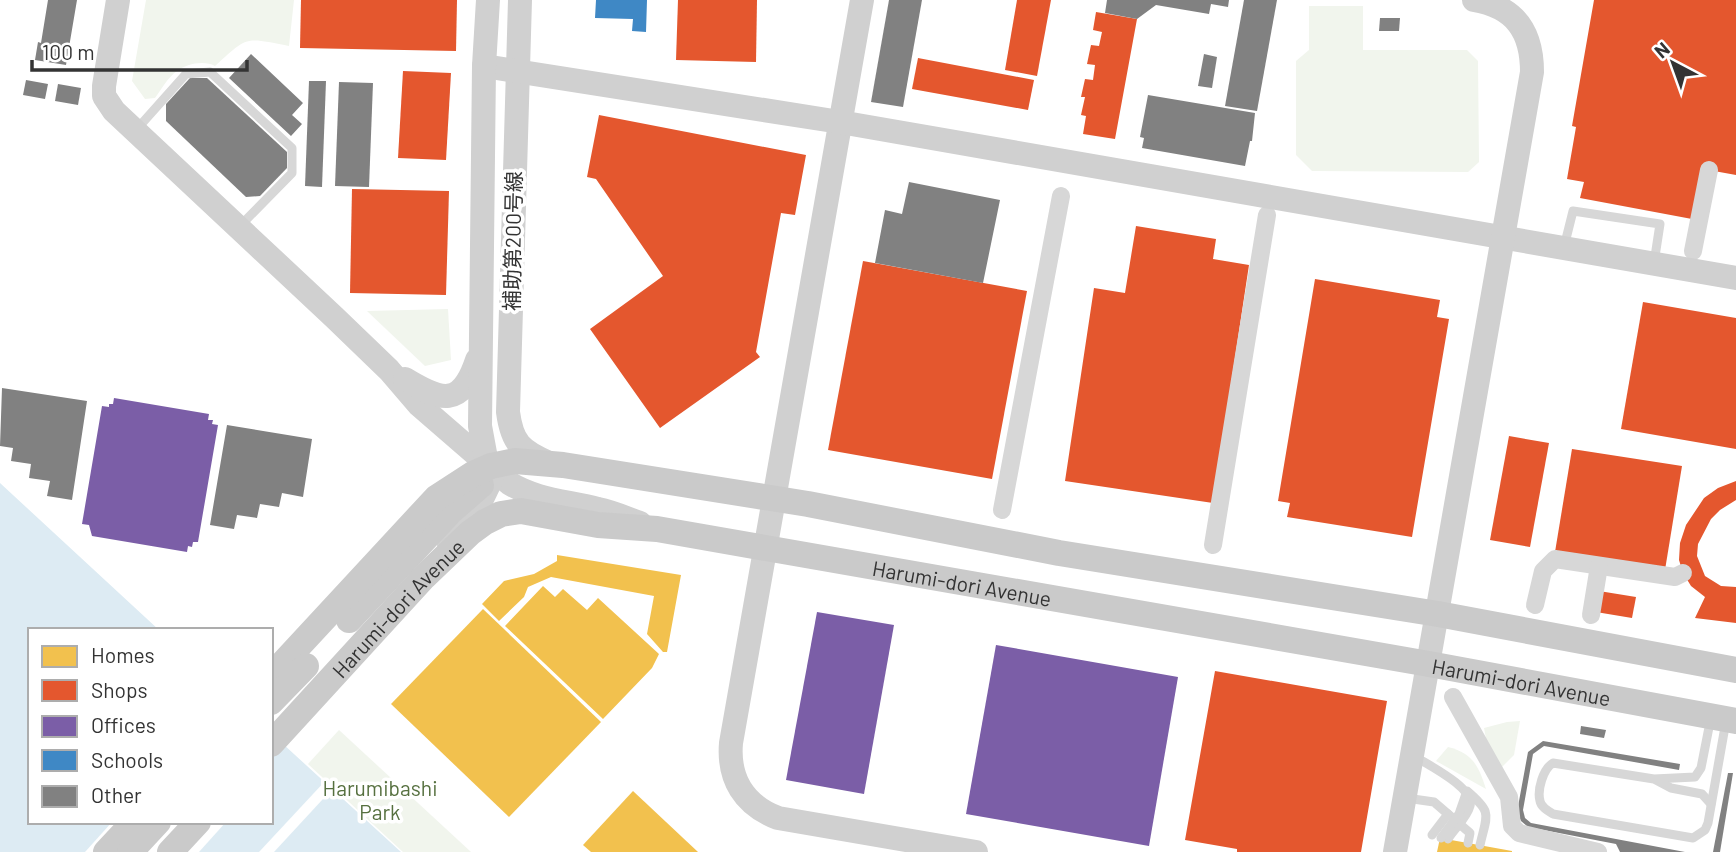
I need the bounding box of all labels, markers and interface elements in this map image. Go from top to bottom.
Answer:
scale bar [32,28,247,72]
north arrow [1638,28,1708,98]
text: N [1649,37,1674,63]
text: 100 m [42,39,95,64]
street label: 補助第200号線 [498,171,526,311]
street label: Harumi-dori Avenue [326,533,469,682]
street label: Harumi-dori Avenue [871,554,1054,610]
legend [28,628,273,824]
text: Homes [91,642,155,667]
street label: Harumi-dori Avenue [1430,652,1613,710]
text: Shops [91,677,148,702]
text: Offices [91,712,156,737]
text: Schools [91,747,163,772]
park label: Harumibashi Park [322,775,438,824]
text: Other [91,782,142,807]

